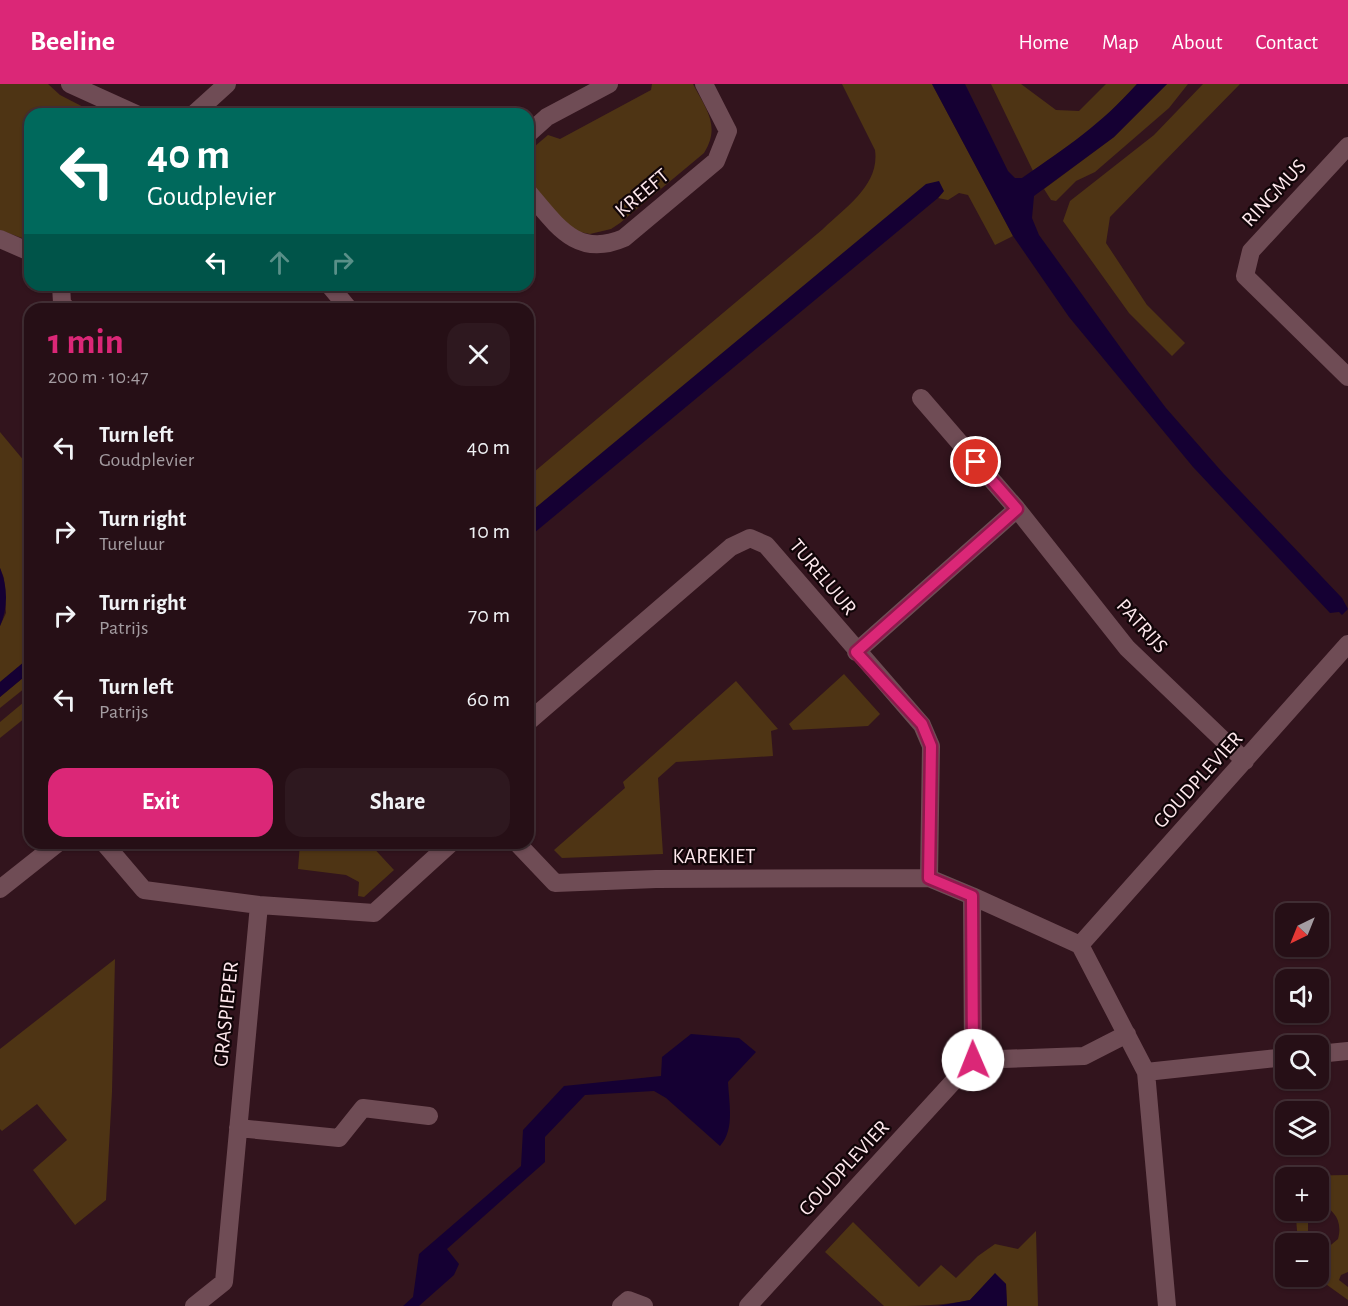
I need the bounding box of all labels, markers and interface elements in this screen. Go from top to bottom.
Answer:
text: Beeline [30,28,115,56]
text: Home [1018,32,1069,53]
text: Map [1102,32,1139,53]
text: About [1172,32,1222,53]
text: Contact [1255,32,1318,53]
icon: left [48,132,126,210]
text: 40 m [147,134,230,176]
street label: RINGMUS [1238,155,1310,231]
street label: KREEFT [611,165,673,221]
text: Goudplevier [147,183,276,210]
icon: left [200,246,233,279]
icon: ahead [263,246,296,279]
icon: right [326,246,359,279]
button: close [447,323,510,386]
text: 1 min [48,324,124,360]
text: 200 m · 10:47 [48,367,149,387]
text: Turn left [99,424,173,446]
icon: left [48,431,81,464]
text: 40 m [467,436,510,458]
pin [950,436,1001,487]
icon: arrive [959,445,992,478]
text: Goudplevier [99,450,194,470]
text: Turn right [99,508,186,530]
icon: right [48,515,81,548]
text: 10 m [470,520,510,542]
text: Tureluur [99,534,165,554]
street label: TURELUUR [785,535,861,619]
text: Turn right [99,592,186,614]
street label: PATRIJS [1112,595,1172,657]
icon: right [48,599,81,632]
text: 70 m [468,604,510,626]
text: Patrijs [99,618,149,638]
text: Turn left [99,676,173,698]
icon: left [48,683,81,716]
text: 60 m [467,688,510,710]
text: Patrijs [99,702,149,722]
street label: GOUDPLEVIER [1149,728,1247,832]
button: Exit [48,768,273,837]
button: Share [285,768,510,837]
street label: KAREKIET [673,846,755,867]
north arrow [1275,903,1329,957]
map controls [1275,903,1329,1287]
street label: GRASPIEPER [210,960,242,1068]
button: sound [1275,969,1329,1023]
position arrow [941,1028,1005,1092]
button: search [1275,1035,1329,1089]
button: layers [1275,1101,1329,1155]
street label: GOUDPLEVIER [795,1116,893,1220]
button: + [1275,1167,1329,1221]
button: − [1275,1233,1329,1287]

